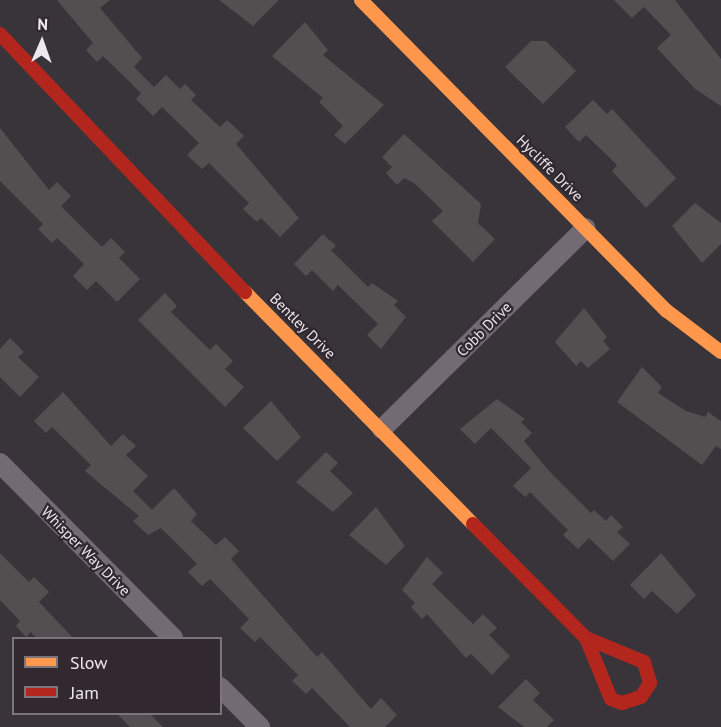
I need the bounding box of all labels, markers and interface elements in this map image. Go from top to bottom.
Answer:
north arrow [12,12,72,72]
text: N [37,14,48,34]
street label: Hycliffe Drive [513,131,587,205]
street label: Bentley Drive [266,289,340,363]
street label: Cobb Drive [453,298,515,360]
street label: Whisper Way Drive [37,502,135,600]
legend [12,637,222,715]
text: Slow [70,651,108,674]
text: Jam [70,681,99,704]

